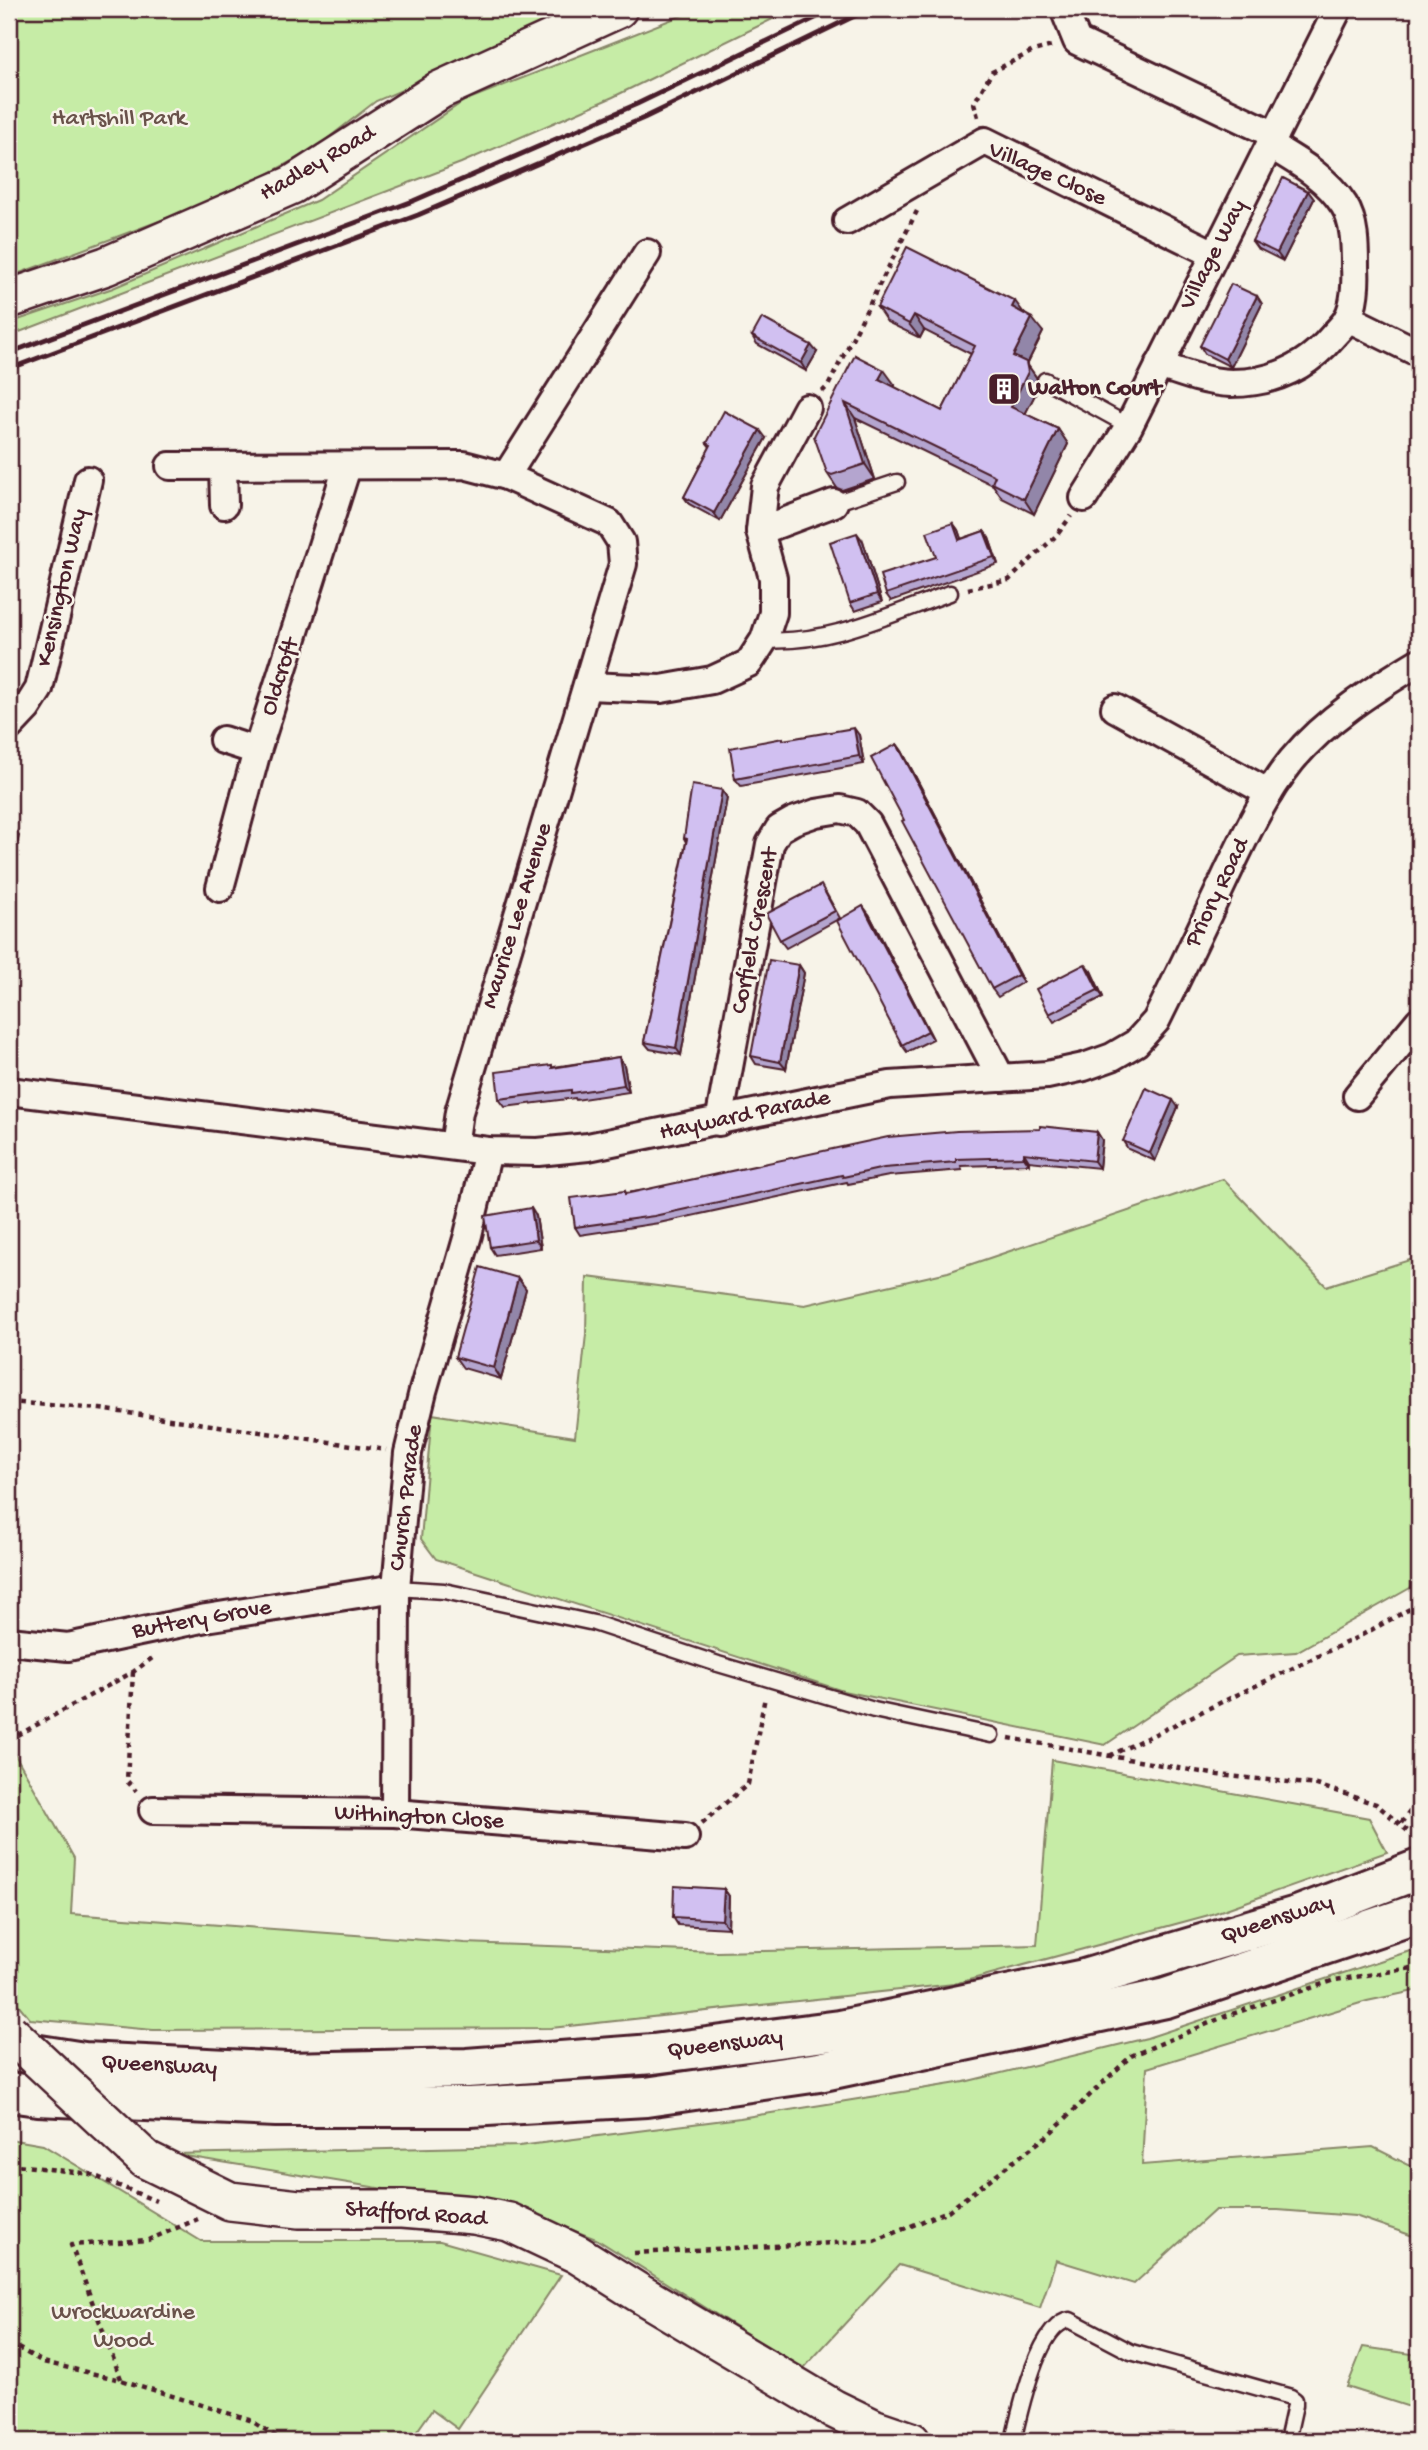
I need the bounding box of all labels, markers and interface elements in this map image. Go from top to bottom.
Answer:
park label: Hartshill Park [52,105,188,134]
street label: Hadley Road [255,118,383,209]
street label: Village Close [983,136,1111,214]
street label: Village Way [1173,195,1254,316]
building icon: Walton Court [985,370,1023,408]
place label: Walton Court [1027,375,1164,404]
street label: Kensington Way [31,506,95,670]
street label: Oldcroft [255,632,308,720]
street label: Maurice Lee Avenue [476,819,560,1012]
street label: Priory Road [1179,832,1258,953]
street label: Corfield Crescent [726,843,787,1016]
street label: Hayward Parade [657,1084,834,1148]
street label: Church Parade [384,1423,430,1573]
street label: Buttery Grove [129,1593,274,1647]
street label: Withington Close [333,1799,505,1837]
street label: Queensway [1217,1888,1337,1952]
street label: Queensway [666,2024,785,2066]
street label: Queensway [100,2048,218,2084]
street label: Stafford Road [344,2196,490,2235]
park label: Wrockwardine Wood [51,2299,195,2356]

